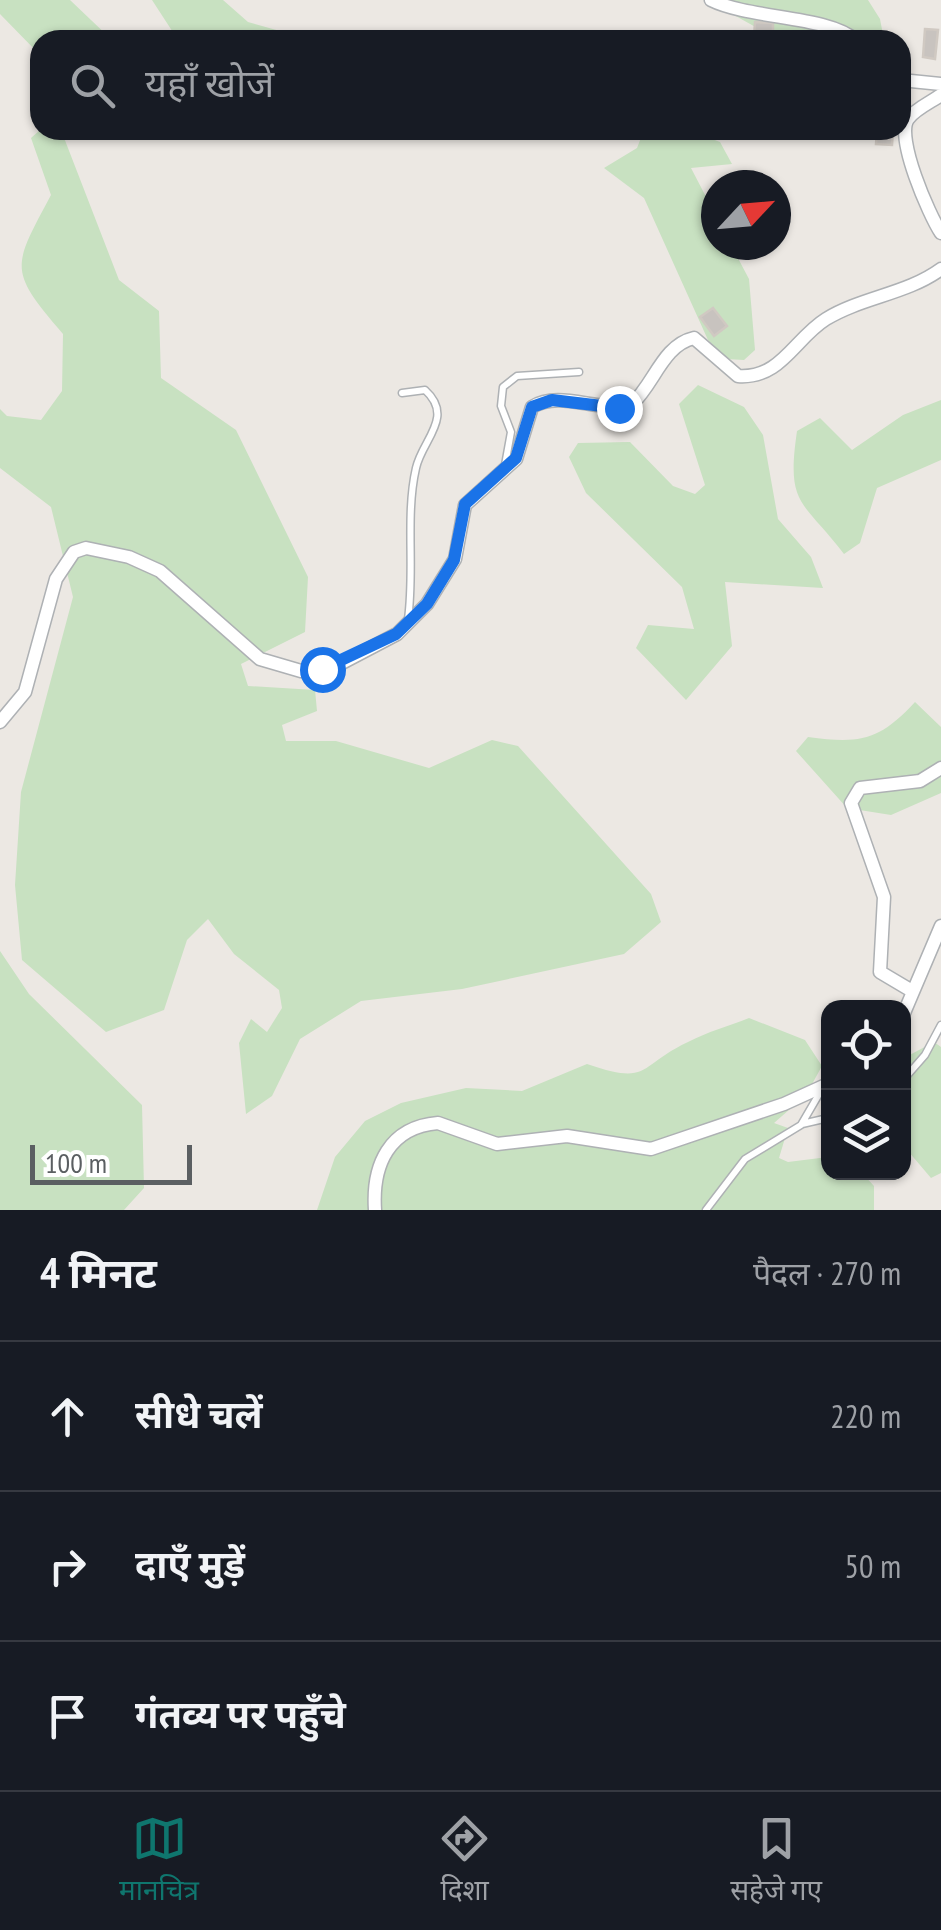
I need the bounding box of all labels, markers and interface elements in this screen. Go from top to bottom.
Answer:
search box [30,30,911,140]
icon: search [65,58,120,113]
text: यहाँ खोजें [145,58,274,107]
north arrow [701,170,791,260]
route end [597,386,643,432]
route start [300,647,346,693]
map controls [821,1000,911,1180]
button: locate [821,1000,911,1090]
button: layers [821,1090,911,1180]
scale bar [30,1140,192,1184]
text: 100 m [45,1144,107,1181]
text: 4 मिनट [40,1245,157,1300]
text: पैदल · 270 m [753,1252,901,1294]
icon: ahead [40,1389,95,1444]
text: सीधे चलें [135,1389,263,1438]
text: 220 m [830,1395,901,1437]
icon: right [40,1539,95,1594]
text: दाएँ मुड़ें [135,1539,245,1588]
text: 50 m [845,1545,901,1587]
icon: arrive [40,1689,95,1744]
text: गंतव्य पर पहुँचे [135,1689,346,1738]
tab: मानचित्र [119,1811,199,1911]
tab: दिशा [437,1811,492,1911]
tab: सहेजे गए [730,1811,822,1911]

